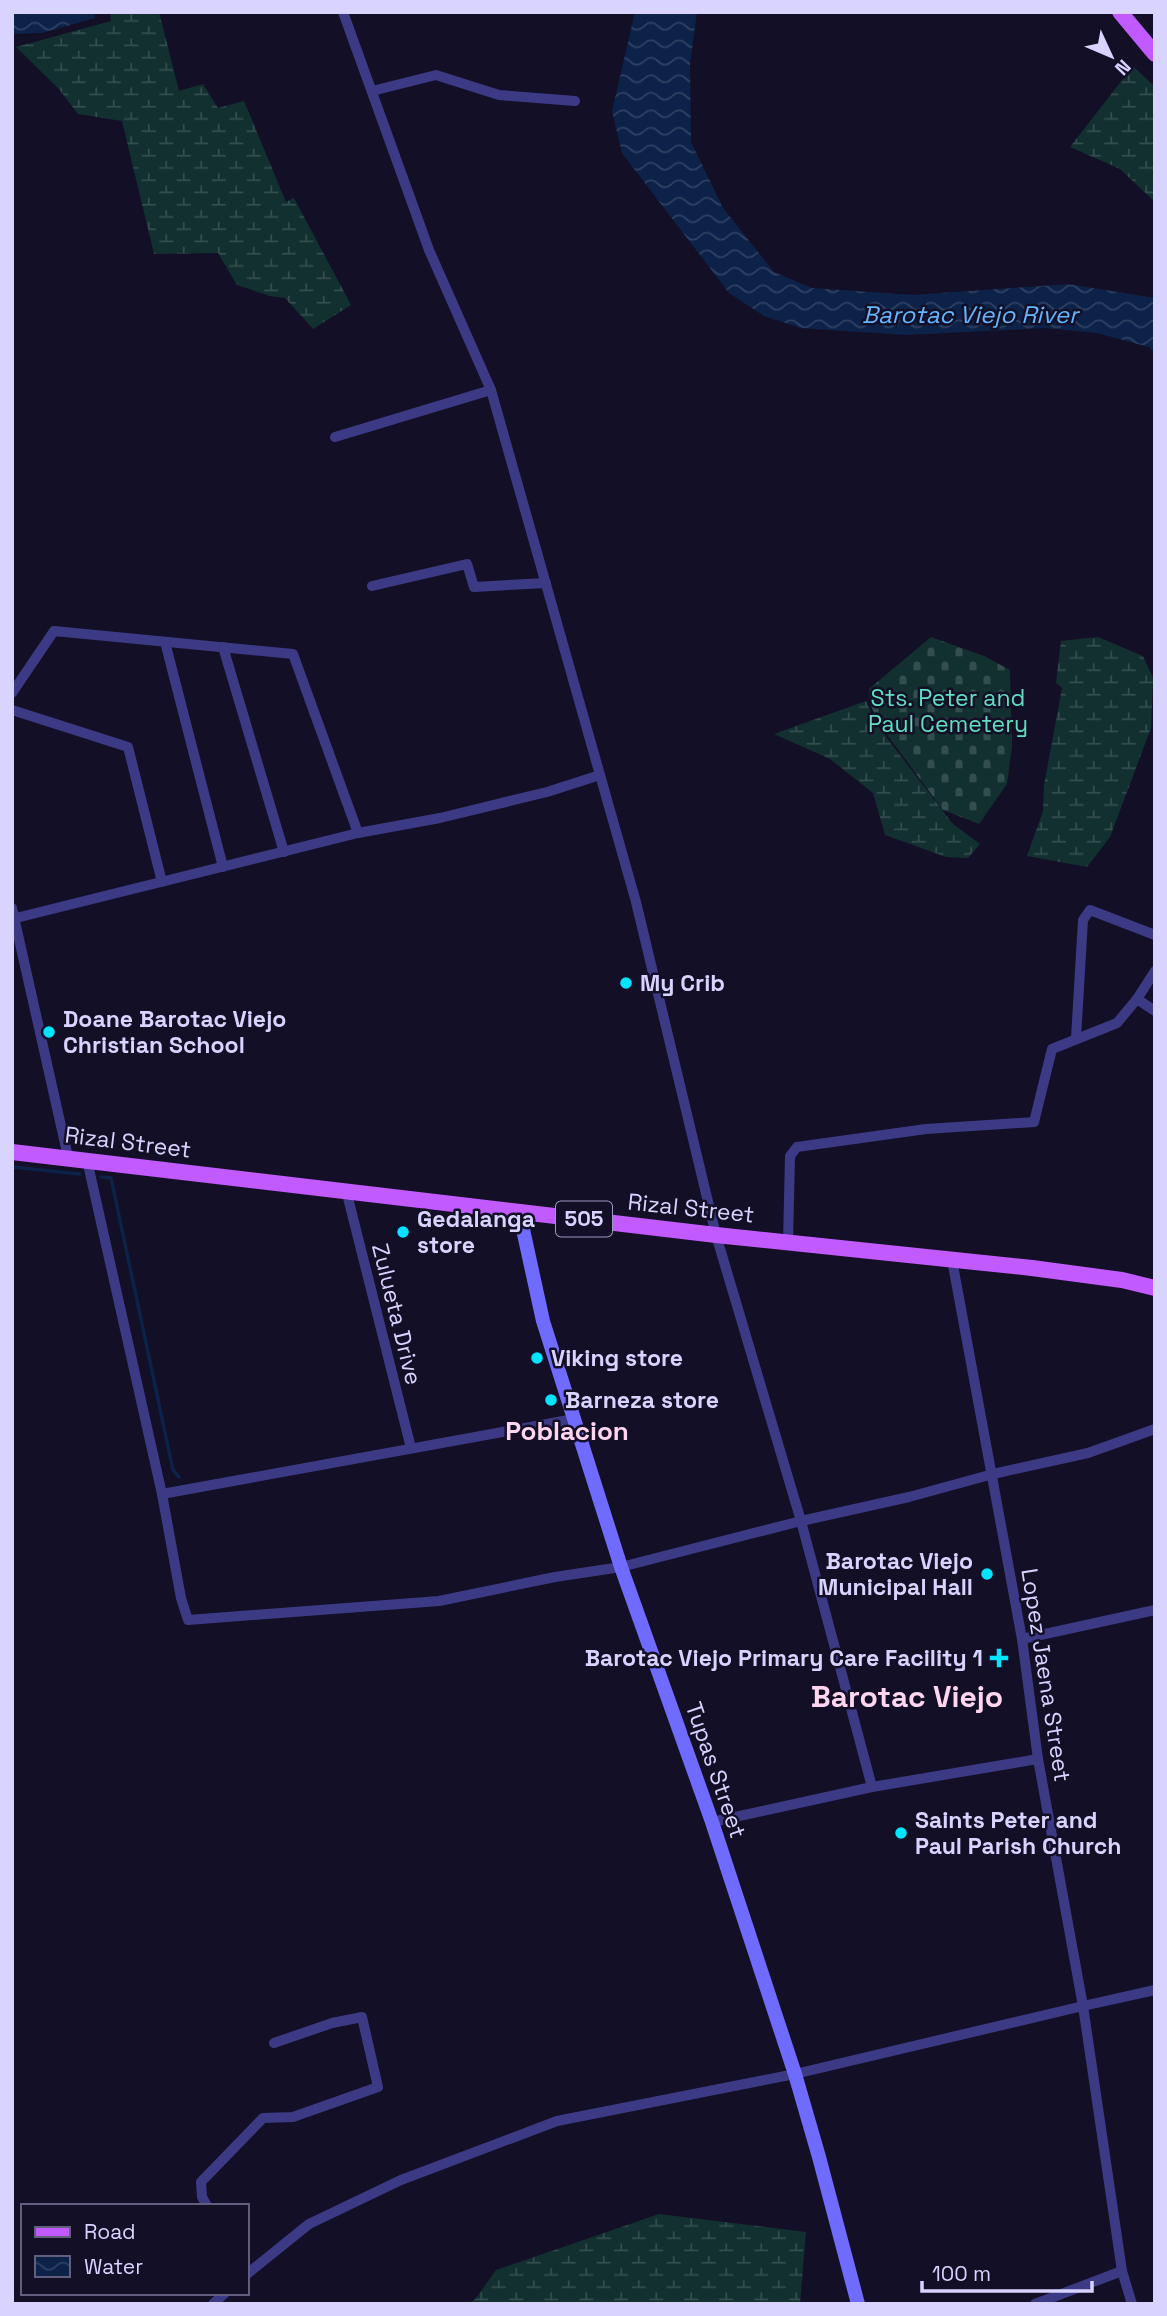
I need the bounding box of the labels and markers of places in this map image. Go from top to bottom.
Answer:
place label: My Crib [640,968,725,998]
marker: My Crib [618,975,634,991]
place label: Doane Barotac Viejo Christian School [63,1004,286,1060]
marker: Doane Barotac Viejo Christian School [41,1024,57,1040]
place label: Gedalanga store [417,1204,535,1260]
marker: Gedalanga store [395,1224,411,1240]
place label: Viking store [551,1343,683,1373]
marker: Viking store [529,1350,545,1366]
place label: Barneza store [565,1385,719,1415]
marker: Barneza store [543,1392,559,1408]
place label: Barotac Viejo Municipal Hall [818,1546,973,1602]
marker: Barotac Viejo Municipal Hall [979,1566,995,1582]
place label: Barotac Viejo Primary Care Facility 1 [585,1643,983,1673]
marker: Barotac Viejo Primary Care Facility 1 [989,1648,1009,1668]
place label: Saints Peter and Paul Parish Church [915,1805,1121,1861]
marker: Saints Peter and Paul Parish Church [893,1825,909,1841]

